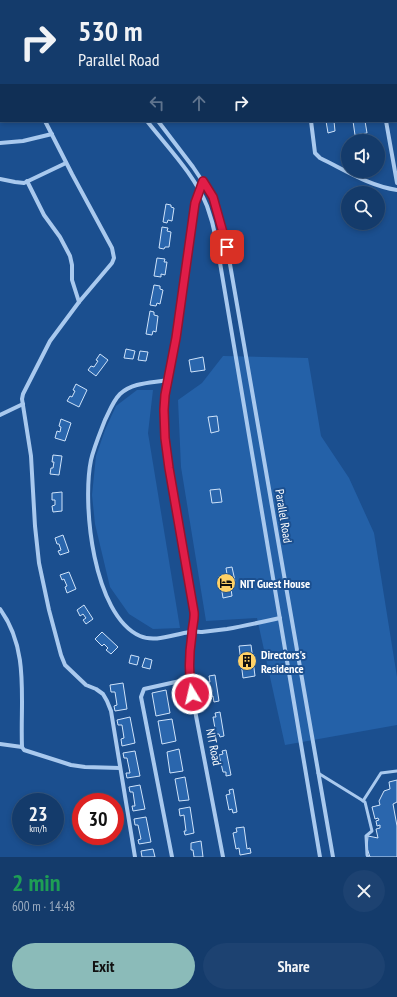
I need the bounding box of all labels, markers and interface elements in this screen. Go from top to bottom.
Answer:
text: 530 m [78,12,142,49]
icon: right [12,16,64,68]
text: Parallel Road [78,48,160,71]
icon: left [146,92,168,114]
icon: ahead [188,92,210,114]
icon: right [230,92,252,114]
map controls [341,134,385,230]
button: sound [341,134,385,178]
button: search [341,186,385,230]
pin [210,230,244,264]
icon: arrive [216,236,238,258]
street label: Parallel Road [272,488,296,544]
hotel icon: NIT Guest House [215,572,237,594]
place label: NIT Guest House [240,576,310,591]
place label: Directors's Residence [261,647,306,676]
building icon: Directors's Residence [236,650,258,672]
position arrow [171,673,213,715]
street label: NIT Road [203,727,225,767]
speed limit sign: 30 [72,793,124,845]
text: 23 [28,801,48,827]
text: km/h [29,822,47,835]
text: 2 min [12,867,60,898]
button: close [343,870,385,912]
text: 600 m · 14:48 [12,898,75,915]
button: Exit [12,943,195,989]
button: Share [203,943,385,989]

